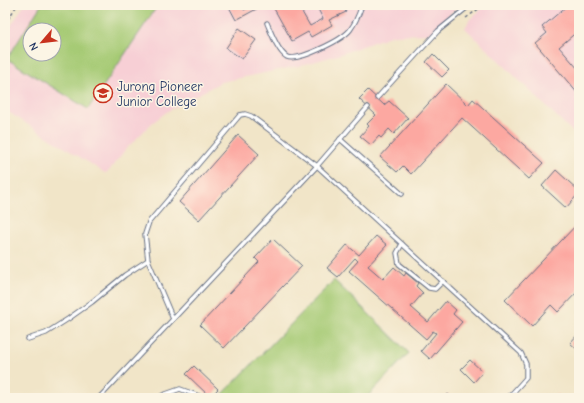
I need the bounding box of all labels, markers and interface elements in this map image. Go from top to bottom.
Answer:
north arrow [22,22,62,62]
text: N [26,40,41,53]
place label: Jurong Pioneer Junior College [117,79,203,109]
school or university icon: Jurong Pioneer Junior College [92,82,114,104]

